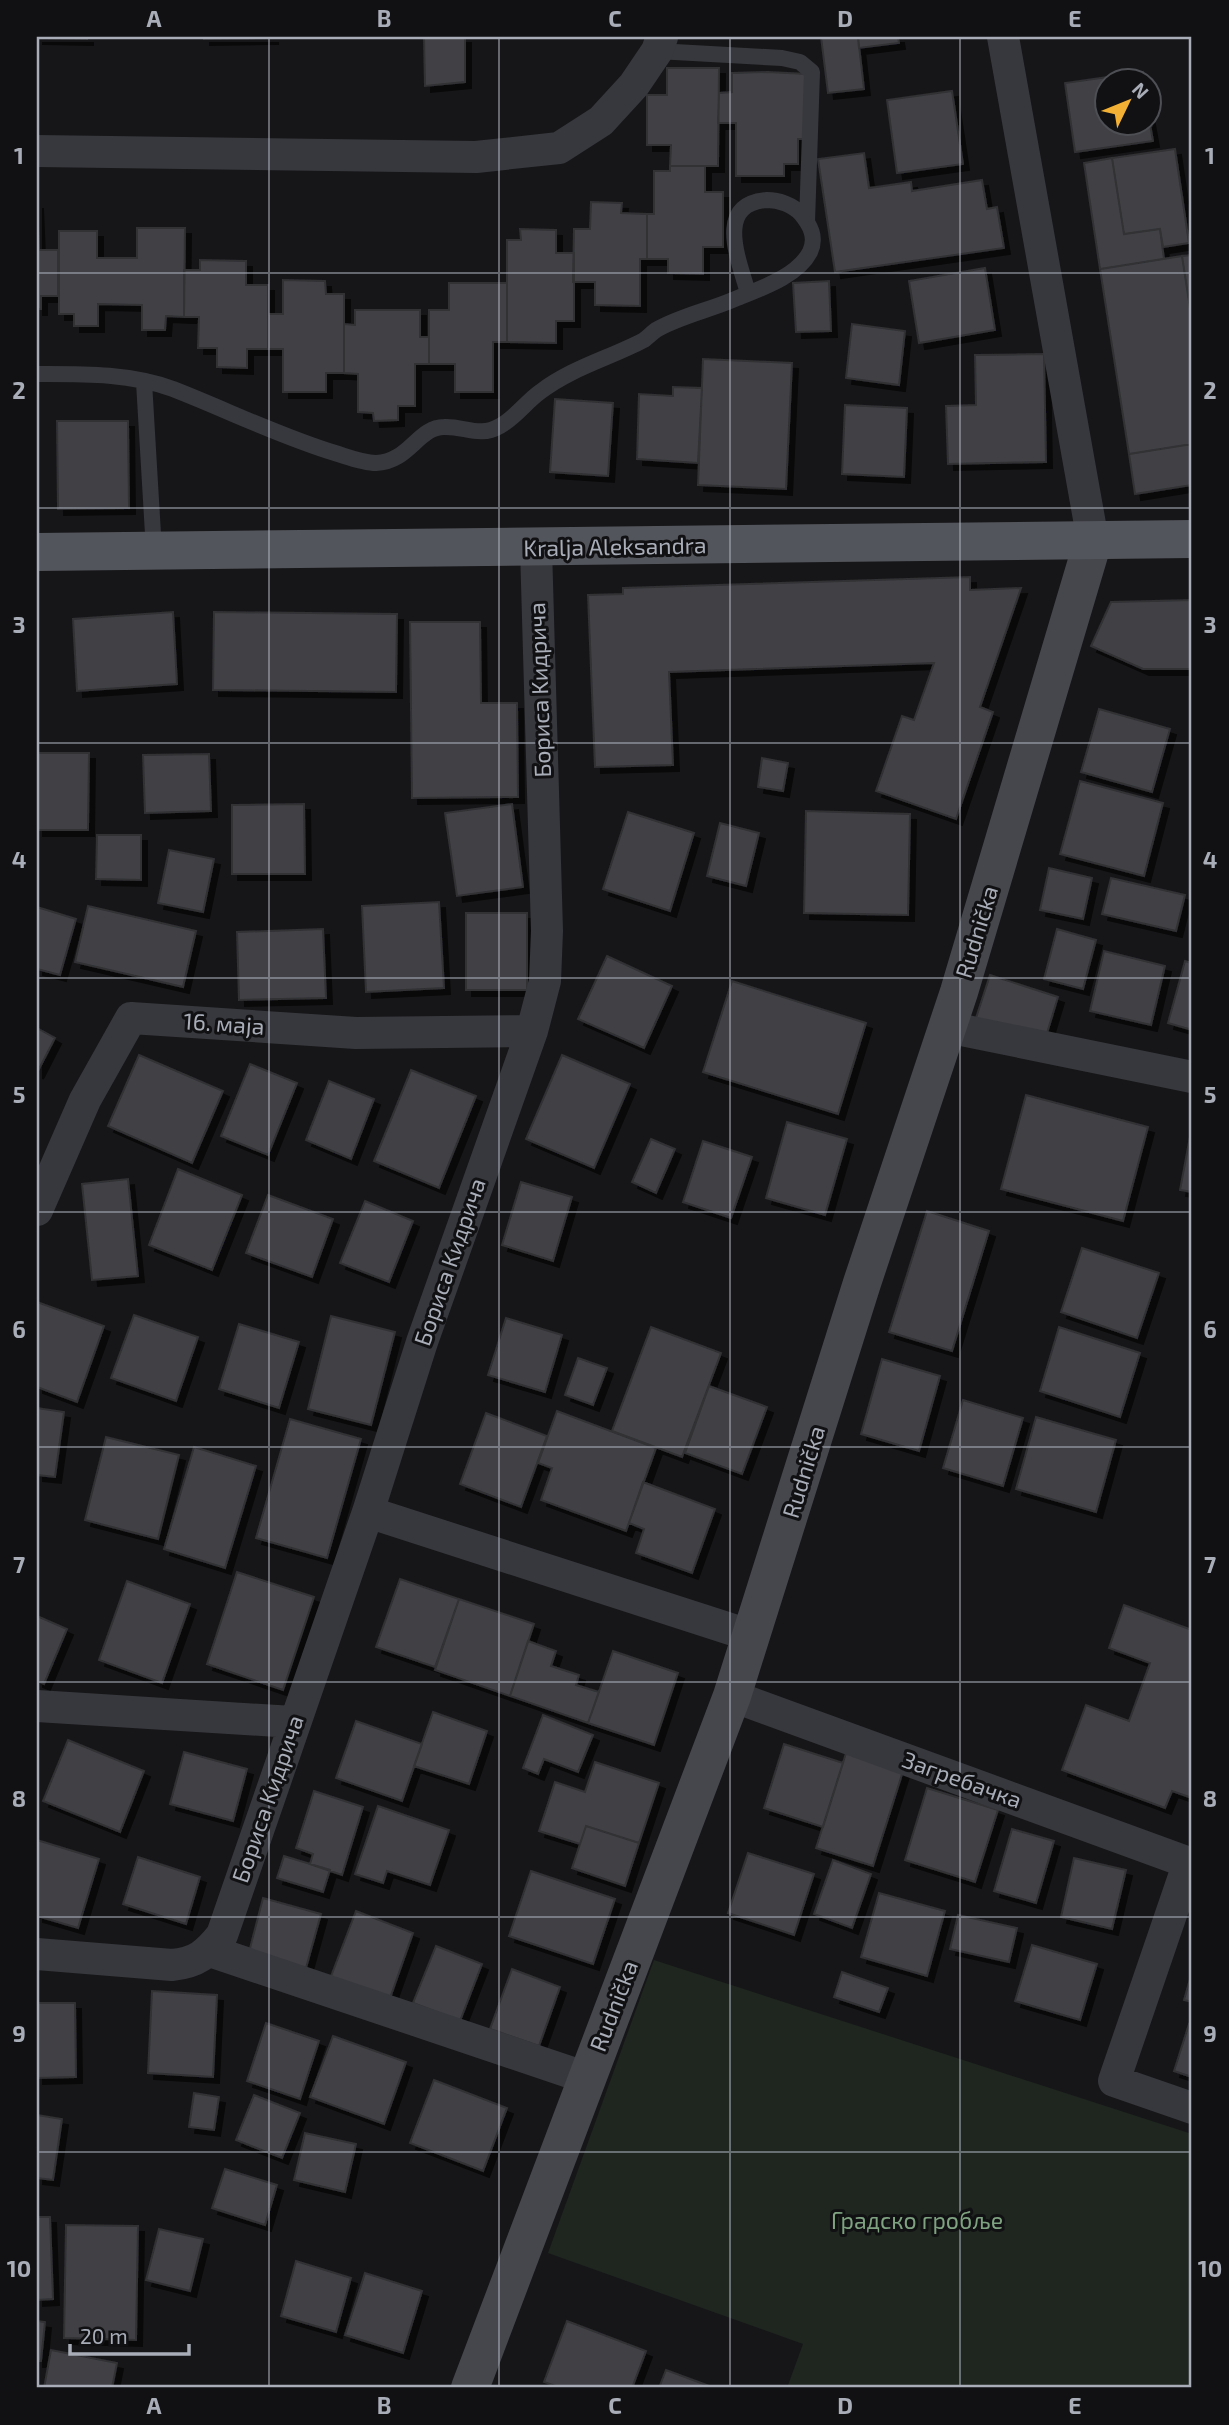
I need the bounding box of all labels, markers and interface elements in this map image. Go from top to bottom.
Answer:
text: A [146,4,162,32]
text: B [377,4,391,32]
text: C [608,4,622,32]
text: D [837,4,853,32]
text: E [1068,4,1082,32]
north arrow [1092,66,1162,136]
text: N [1128,77,1154,103]
text: 1 [14,141,24,169]
text: 1 [1205,141,1215,169]
text: 2 [12,376,26,404]
text: 2 [1203,376,1217,404]
street label: Kralja Aleksandra [523,530,707,562]
street label: Бориса Kидрича [522,602,556,778]
text: 3 [12,610,26,638]
text: 3 [1203,610,1217,638]
text: 4 [12,845,26,873]
text: 4 [1203,845,1217,873]
street label: Rudnička [949,882,1003,981]
street label: 16. маја [183,1006,266,1040]
text: 5 [13,1080,25,1108]
text: 5 [1204,1080,1216,1108]
street label: Бориса Kидрича [407,1174,491,1349]
text: 6 [12,1315,26,1343]
text: 6 [1203,1315,1217,1343]
street label: Rudnička [776,1422,830,1521]
text: 7 [13,1550,25,1578]
text: 7 [1204,1550,1216,1578]
street label: Бориса Kидрича [225,1711,309,1886]
street label: Загребачка [899,1745,1026,1814]
text: 8 [12,1784,26,1812]
text: 8 [1203,1784,1217,1812]
street label: Rudnička [583,1956,643,2055]
text: 9 [12,2019,26,2047]
text: 9 [1203,2019,1217,2047]
park label: Градско гробље [831,2206,1003,2234]
text: 10 [7,2254,31,2282]
text: 10 [1198,2254,1222,2282]
scale bar [70,2313,189,2357]
text: 20 m [80,2323,128,2348]
text: A [146,2391,162,2419]
text: B [377,2391,391,2419]
text: C [608,2391,622,2419]
text: D [837,2391,853,2419]
text: E [1068,2391,1082,2419]

